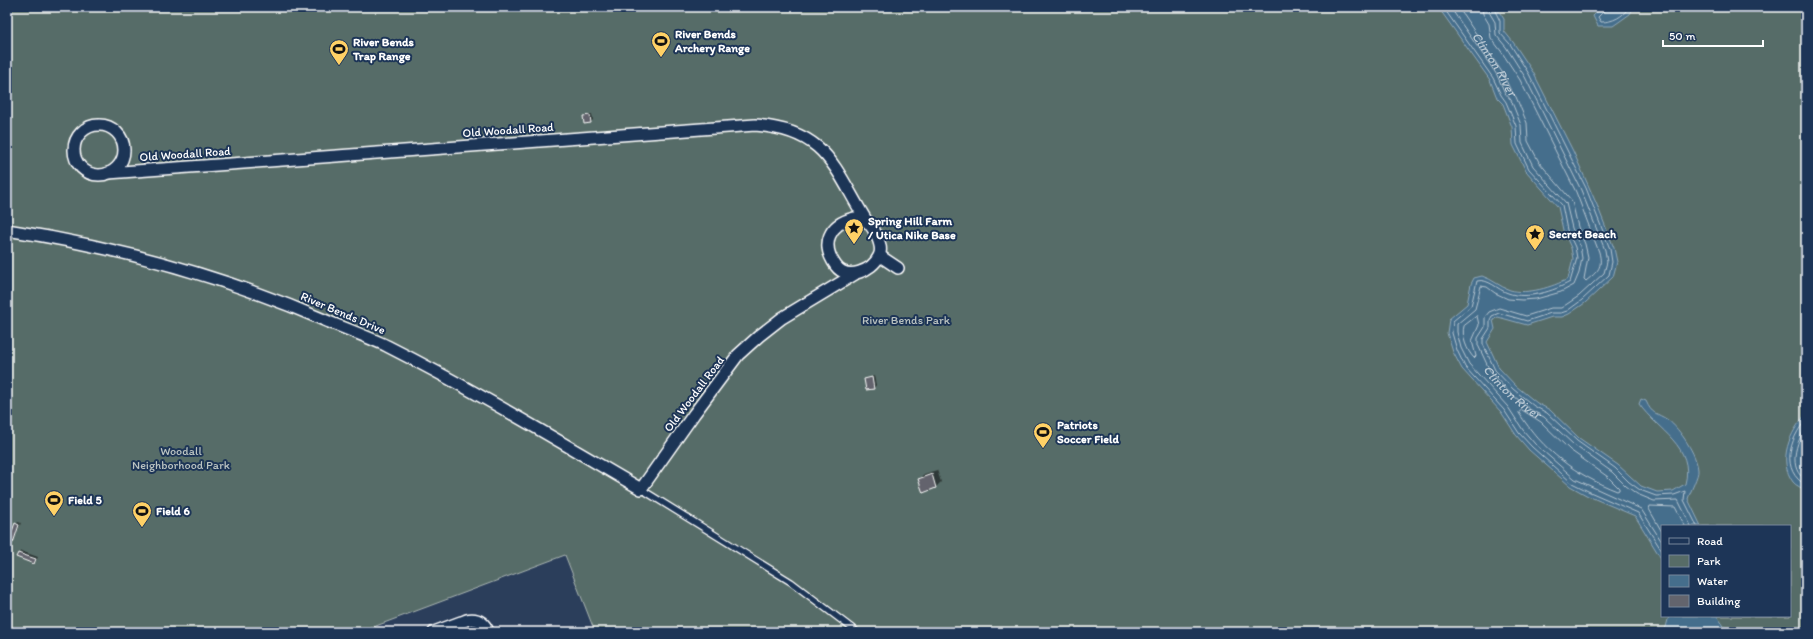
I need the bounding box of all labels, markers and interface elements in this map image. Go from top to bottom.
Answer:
scale bar [1663,22,1763,48]
place label: River Bends Archery Range [674,27,750,56]
water label: Clinton River [1470,29,1521,101]
text: 50 m [1669,29,1695,43]
sports icon: River Bends Archery Range [650,30,672,58]
place label: River Bends Trap Range [352,35,415,64]
sports icon: River Bends Trap Range [328,38,350,66]
street label: Old Woodall Road [462,120,555,140]
street label: Old Woodall Road [139,144,232,164]
place label: Spring Hill Farm / Utica Nike Base [867,214,956,242]
place icon: Spring Hill Farm / Utica Nike Base [843,217,865,245]
place icon: Secret Beach [1524,223,1546,251]
place label: Secret Beach [1549,227,1617,241]
street label: River Bends Drive [299,289,388,337]
park label: River Bends Park [862,313,951,327]
street label: Old Woodall Road [661,353,727,435]
water label: Clinton River [1481,363,1545,422]
place label: Patriots Soccer Field [1057,418,1119,446]
sports icon: Patriots Soccer Field [1032,421,1054,449]
park label: Woodall Neighborhood Park [132,444,230,472]
sports icon: Field 5 [43,489,65,517]
place label: Field 5 [68,493,102,507]
sports icon: Field 6 [131,500,153,528]
place label: Field 6 [156,504,190,518]
legend [1661,525,1791,617]
text: Road [1697,534,1723,548]
text: Park [1697,554,1721,568]
text: Water [1697,574,1728,588]
text: Building [1697,594,1741,608]

